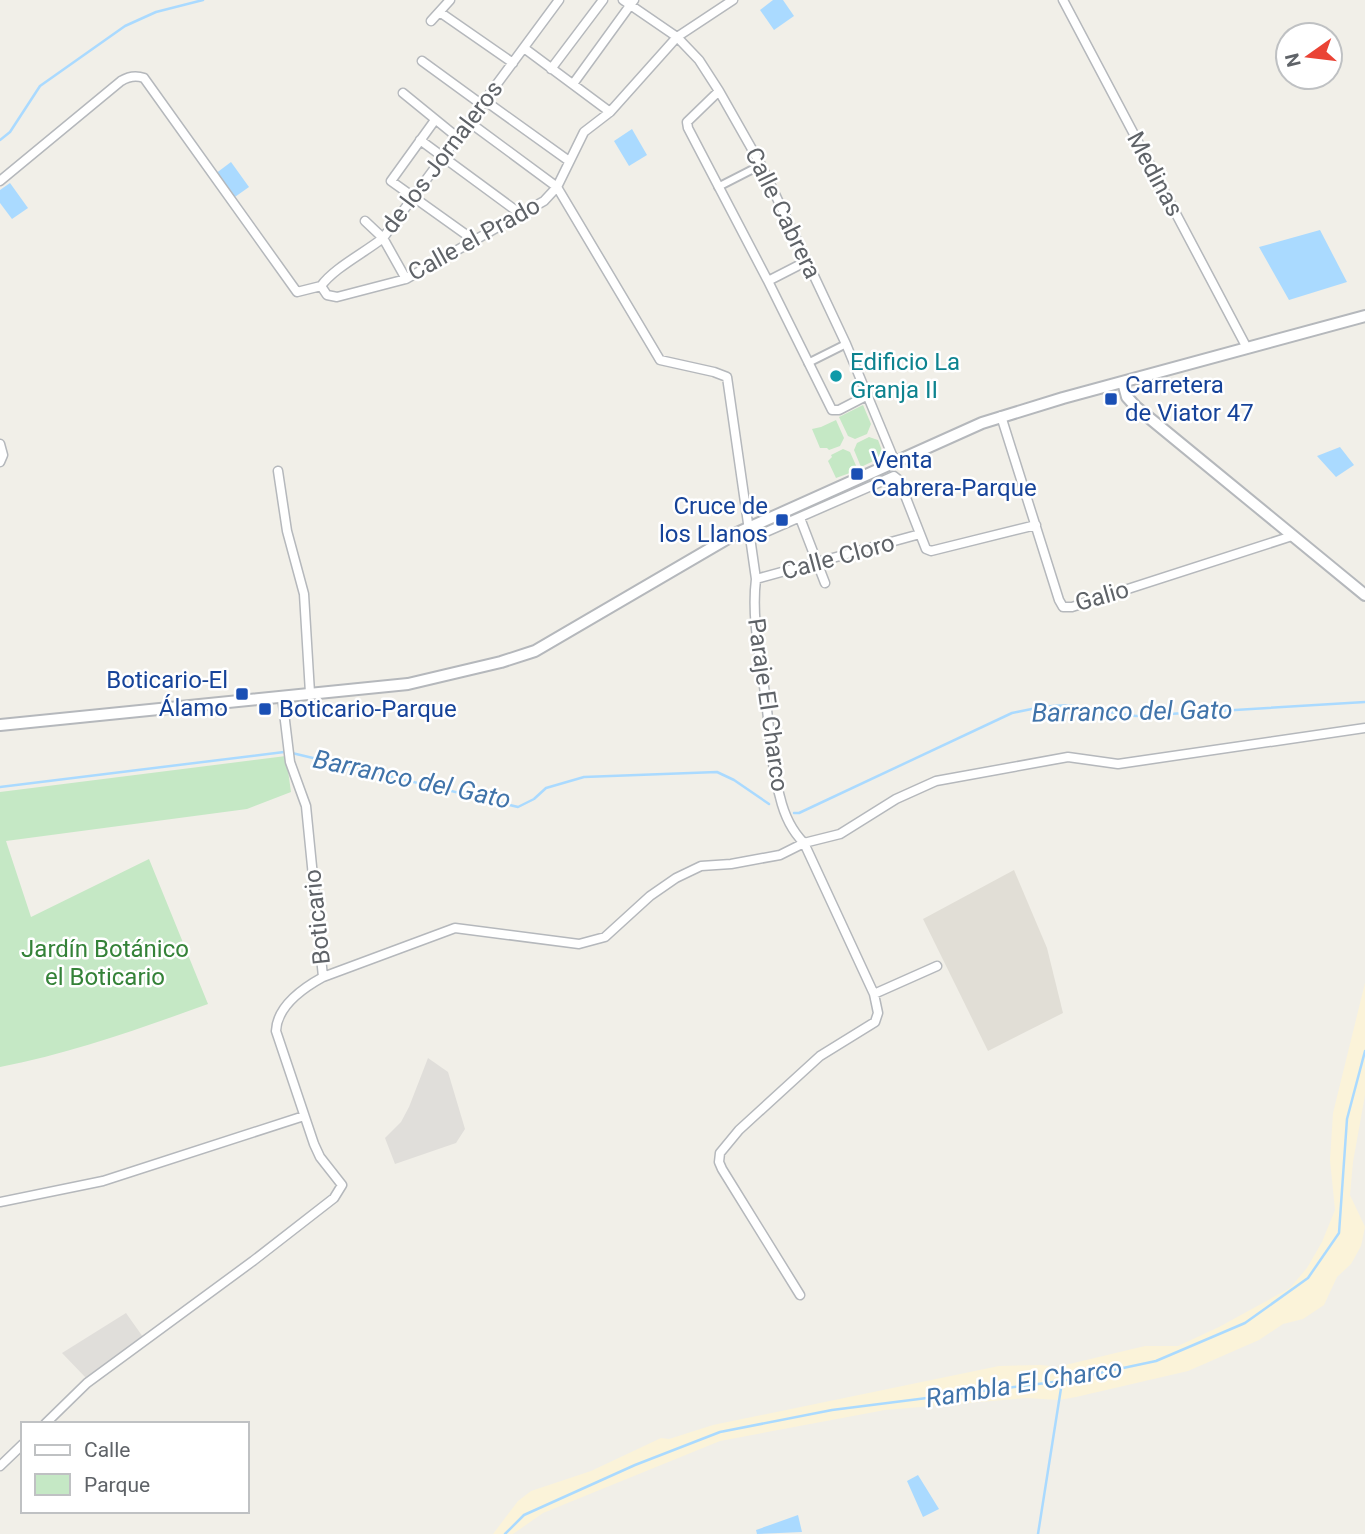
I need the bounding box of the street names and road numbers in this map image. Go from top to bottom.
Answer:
street label: de los Jornaleros [375,75,509,239]
street label: Medinas [1121,127,1189,221]
street label: Calle Cabrera [739,143,827,283]
street label: Calle el Prado [403,191,545,287]
street label: Calle Cloro [778,528,898,586]
street label: Galio [1072,575,1132,617]
street label: Paraje El Charco [742,617,794,793]
street label: Boticario [298,868,336,966]

